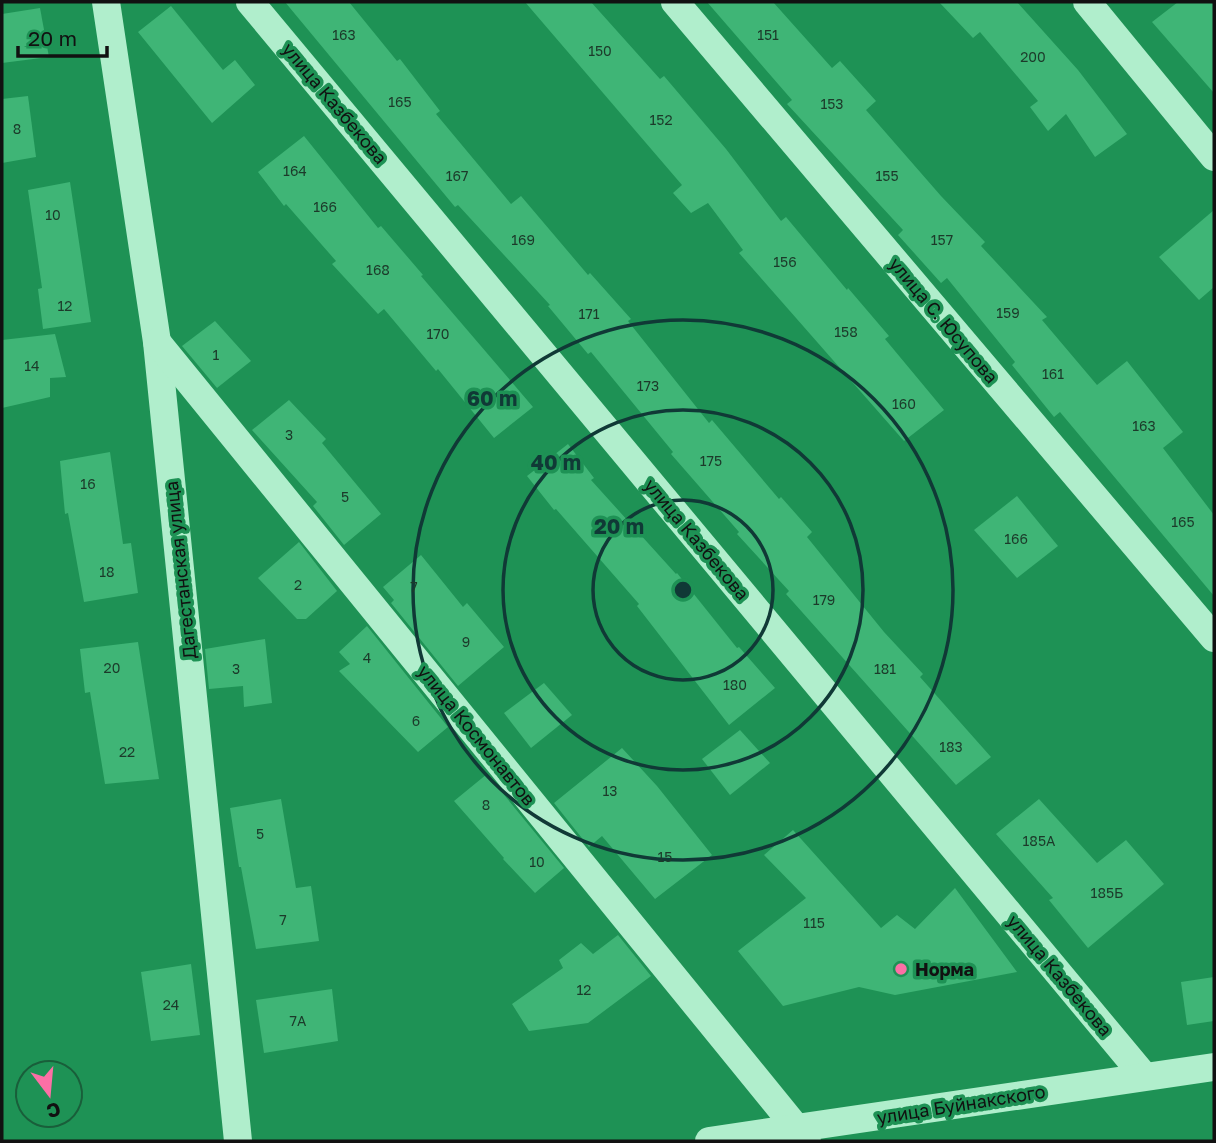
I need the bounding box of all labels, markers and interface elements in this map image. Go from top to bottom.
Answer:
scale bar [18,14,107,58]
text: 20 m [28,25,77,51]
house number: 163 [332,26,356,43]
house number: 151 [757,26,779,43]
street label: улица Казбекова [278,38,392,168]
house number: 150 [588,42,612,59]
house number: 200 [1020,48,1046,65]
house number: 165 [388,93,412,110]
house number: 153 [820,95,844,112]
house number: 152 [649,111,673,128]
house number: 8 [13,120,21,137]
house number: 164 [283,162,307,179]
house number: 167 [446,167,468,184]
house number: 155 [875,167,899,184]
house number: 166 [313,198,337,215]
house number: 10 [45,206,61,223]
house number: 169 [511,231,535,248]
house number: 157 [931,231,953,248]
house number: 156 [773,253,797,270]
street label: улица С. Юсупова [885,253,1003,387]
house number: 168 [366,261,390,278]
house number: 12 [58,297,72,314]
house number: 159 [996,304,1020,321]
house number: 171 [579,305,600,322]
house number: 158 [834,323,858,340]
house number: 170 [427,325,449,342]
house number: 1 [213,346,220,363]
house number: 14 [24,357,40,374]
house number: 161 [1042,365,1064,382]
house number: 173 [637,377,659,394]
text: 60 m [467,385,517,411]
house number: 160 [892,395,916,412]
house number: 163 [1132,417,1156,434]
house number: 3 [285,426,293,443]
text: 40 m [531,449,581,475]
house number: 175 [700,452,722,469]
street label: улица Казбекова [640,474,754,604]
house number: 16 [80,475,96,492]
street label: Дагестанская улица [160,480,200,660]
house number: 5 [341,488,349,505]
text: 20 m [594,513,644,539]
house number: 165 [1171,513,1195,530]
house number: 166 [1004,530,1028,547]
house number: 18 [99,563,115,580]
house number: 2 [294,576,302,593]
house number: 7 [410,578,418,595]
centre of rings [671,578,695,602]
house number: 179 [813,591,835,608]
house number: 9 [462,633,470,650]
house number: 4 [363,649,371,666]
house number: 20 [104,659,120,676]
house number: 3 [232,660,240,677]
street label: улица Космонавтов [414,660,540,810]
house number: 181 [874,660,896,677]
house number: 180 [723,676,747,693]
house number: 6 [412,712,420,729]
house number: 183 [939,738,963,755]
house number: 22 [119,743,135,760]
house number: 13 [603,782,617,799]
house number: 8 [482,796,490,813]
house number: 5 [256,825,264,842]
house number: 185А [1023,832,1056,849]
house number: 15 [658,848,672,865]
house number: 10 [529,853,545,870]
house number: 185Б [1091,884,1123,901]
street label: улица Казбекова [1003,910,1117,1040]
house number: 7 [279,911,287,928]
house number: 115 [803,914,825,931]
place label: Норма [915,958,974,980]
marker: Норма [893,961,909,977]
house number: 12 [577,981,591,998]
house number: 24 [163,996,179,1013]
house number: 7А [290,1012,307,1029]
north arrow [14,1059,84,1129]
street label: улица Буйнакского [875,1080,1047,1128]
text: С [44,1098,63,1124]

